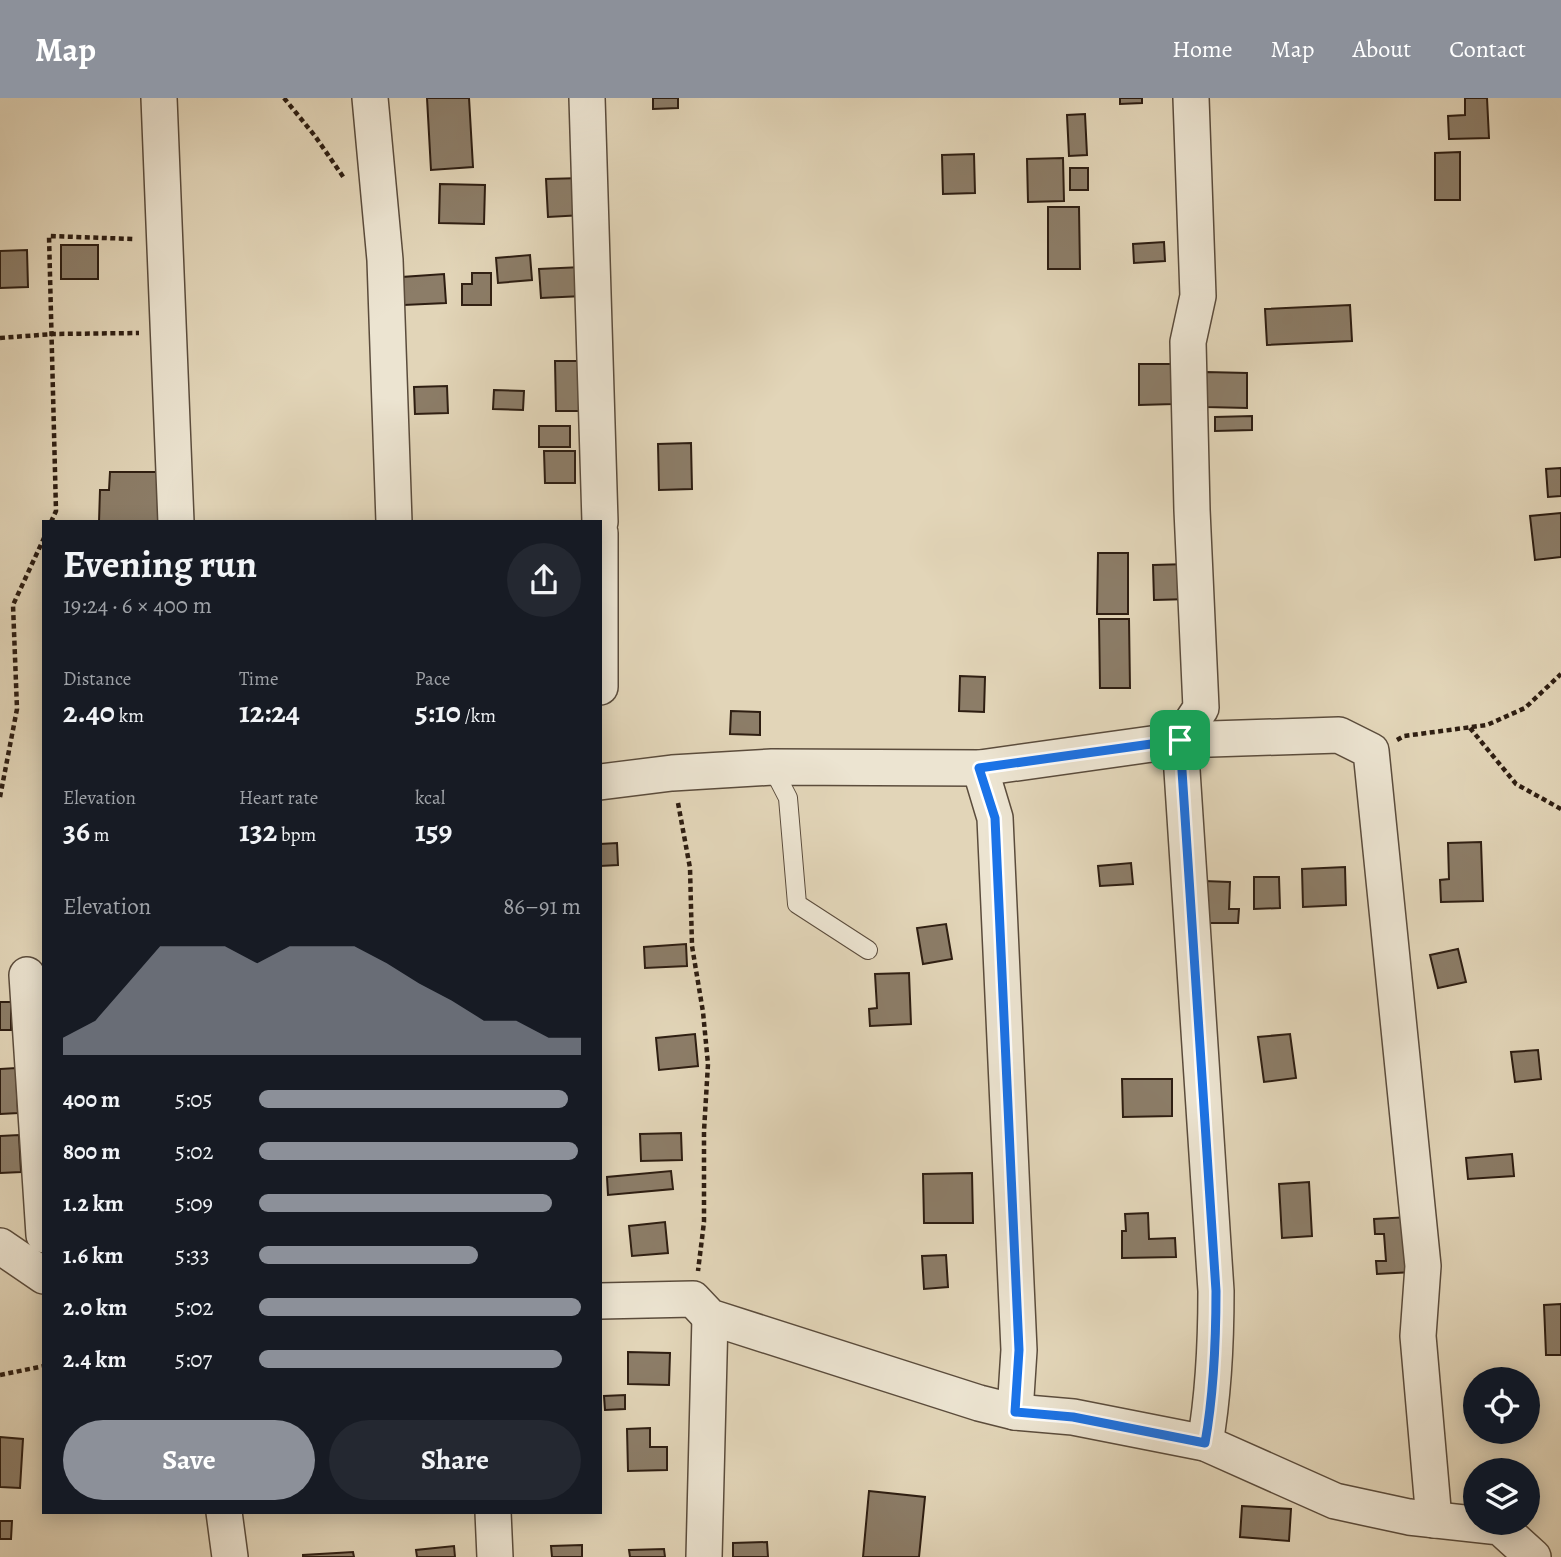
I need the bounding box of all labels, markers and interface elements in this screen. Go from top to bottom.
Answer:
text: Map [35,27,96,72]
text: Home [1172,33,1233,65]
text: Map [1271,33,1315,65]
text: About [1353,33,1411,65]
text: Contact [1449,33,1526,65]
text: Evening run [63,538,257,590]
button: share [507,543,581,617]
text: 19:24 · 6 × 400 m [63,590,212,621]
text: Distance [63,666,131,692]
text: Time [239,666,278,692]
text: Pace [415,666,450,692]
text: 2.40 [63,692,115,732]
text: 12:24 [239,692,300,732]
text: 5:10 [415,692,461,732]
text: km [115,703,144,729]
text: /km [461,703,496,729]
pin [1150,710,1210,770]
icon: arrive [1161,721,1199,759]
text: Elevation [63,785,136,811]
text: Heart rate [239,785,318,811]
text: kcal [415,785,445,811]
text: 36 [63,811,90,851]
text: 132 [239,811,277,851]
text: 159 [415,811,452,851]
text: m [90,822,110,848]
text: bpm [277,822,316,848]
text: Elevation [63,891,151,922]
text: 86–91 m [503,891,581,922]
text: 400 m [63,1084,120,1115]
text: 5:05 [175,1084,213,1115]
text: 800 m [63,1136,120,1167]
text: 5:02 [175,1136,214,1167]
text: 1.2 km [63,1188,124,1219]
text: 5:09 [175,1188,213,1219]
text: 1.6 km [63,1240,123,1271]
text: 5:33 [175,1240,210,1271]
text: 2.0 km [63,1292,127,1323]
text: 5:02 [175,1292,214,1323]
text: 2.4 km [63,1344,126,1375]
text: 5:07 [175,1344,212,1375]
map controls [1463,1367,1540,1535]
button: locate [1463,1367,1540,1444]
button: Save [63,1420,315,1500]
button: Share [329,1420,581,1500]
button: layers [1463,1458,1540,1535]

